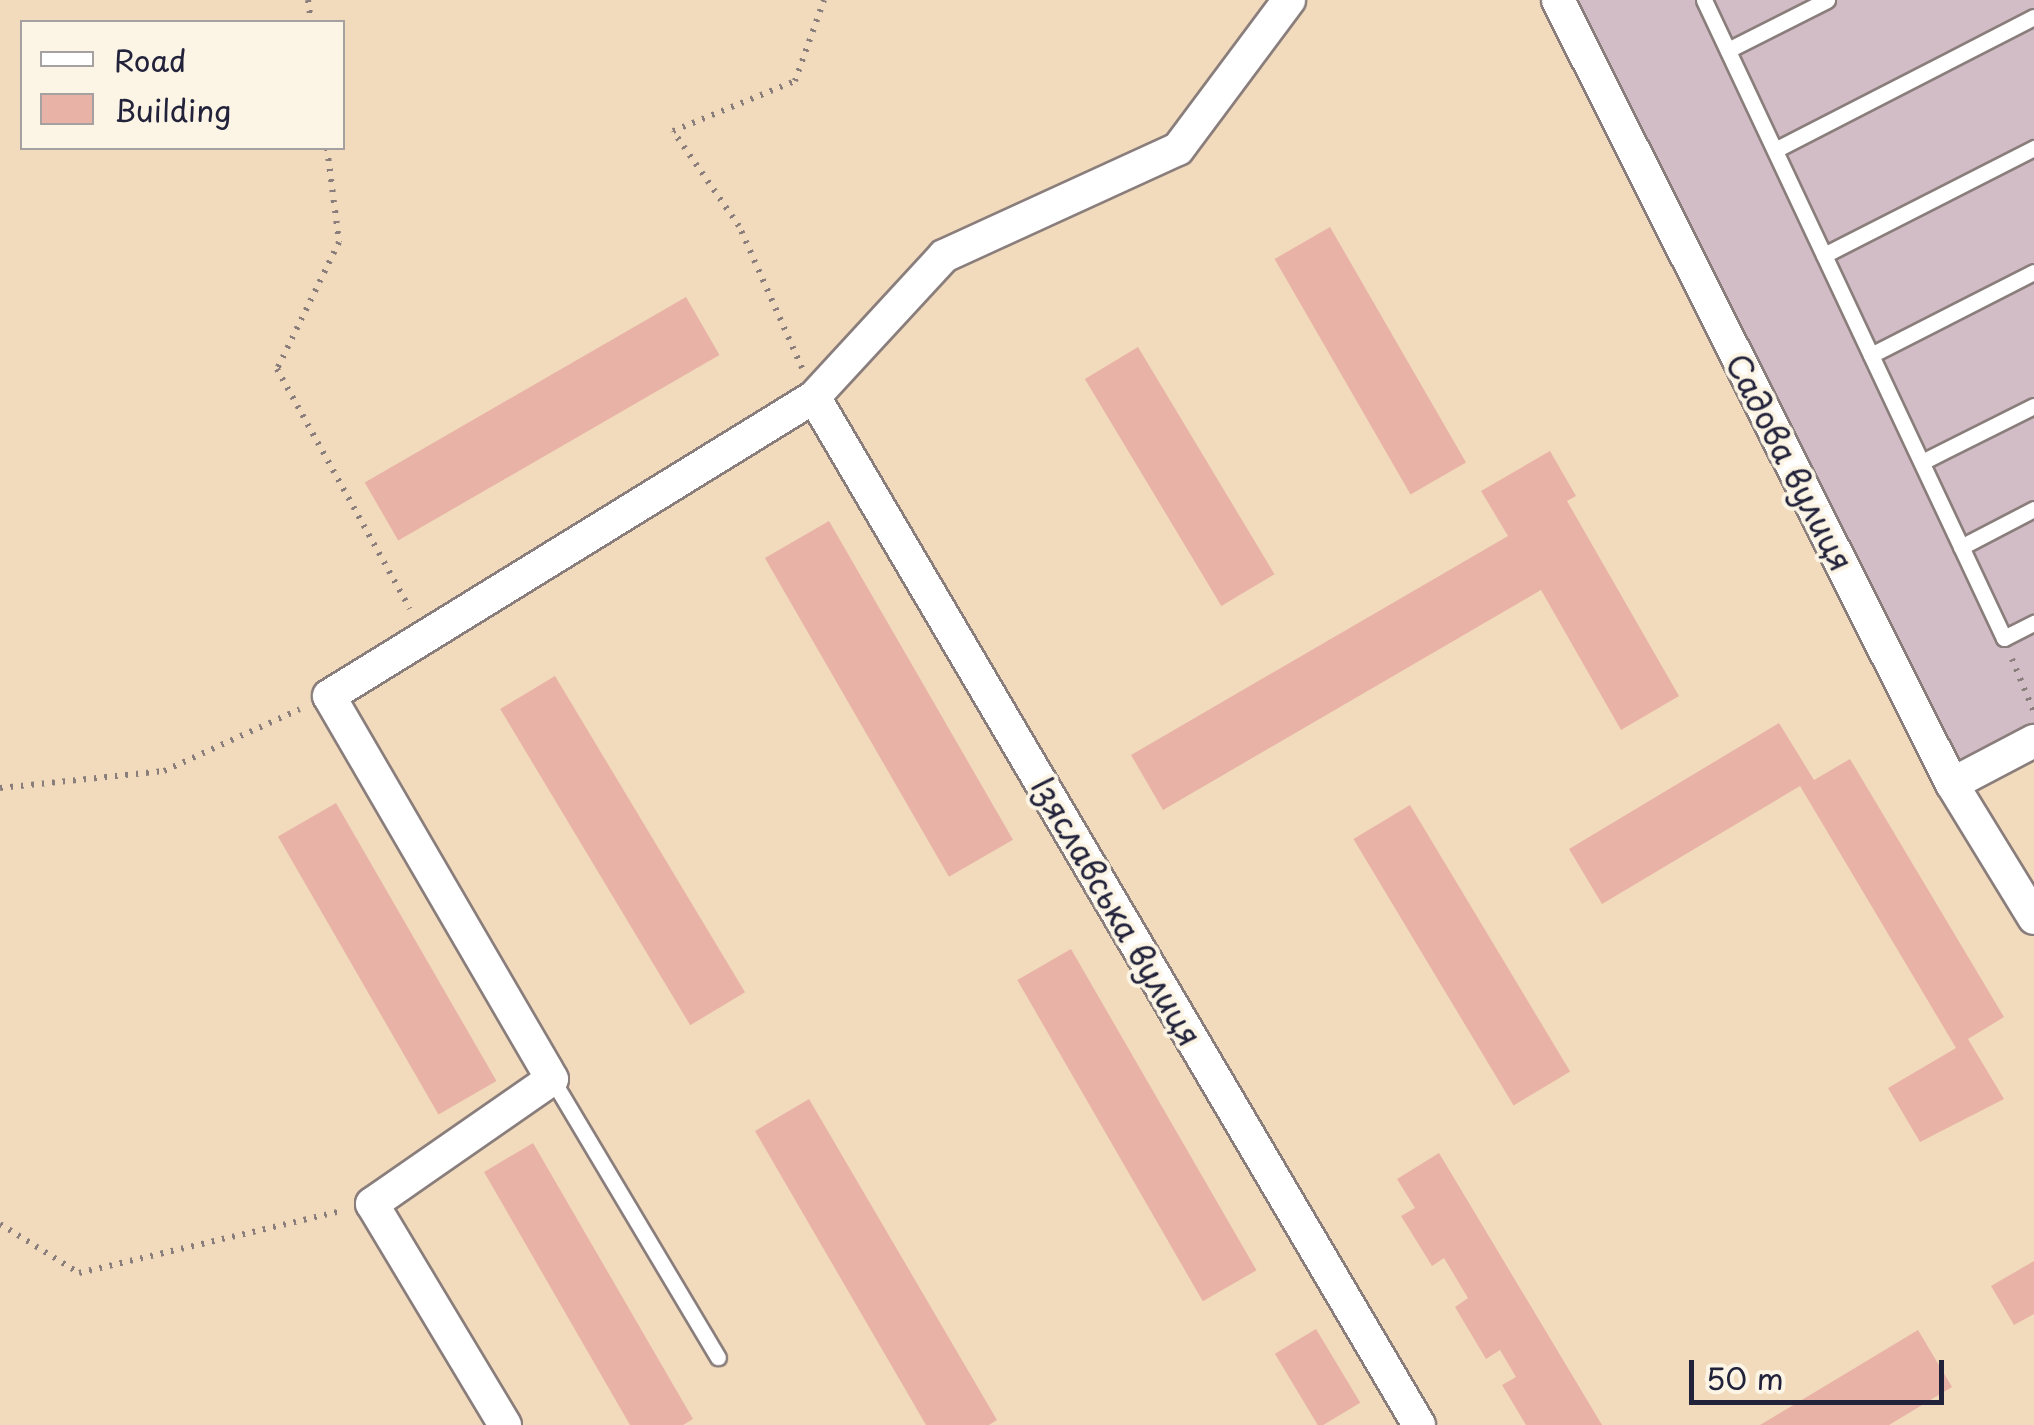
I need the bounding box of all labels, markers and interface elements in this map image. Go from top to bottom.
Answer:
legend [20,20,345,150]
text: Road [114,37,187,82]
text: Building [114,87,231,132]
street label: Садова вулиця [1718,346,1862,578]
street label: Ізяславська вулиця [1024,769,1210,1053]
scale bar [1694,1340,1949,1402]
text: 50 m [1706,1355,1784,1400]

